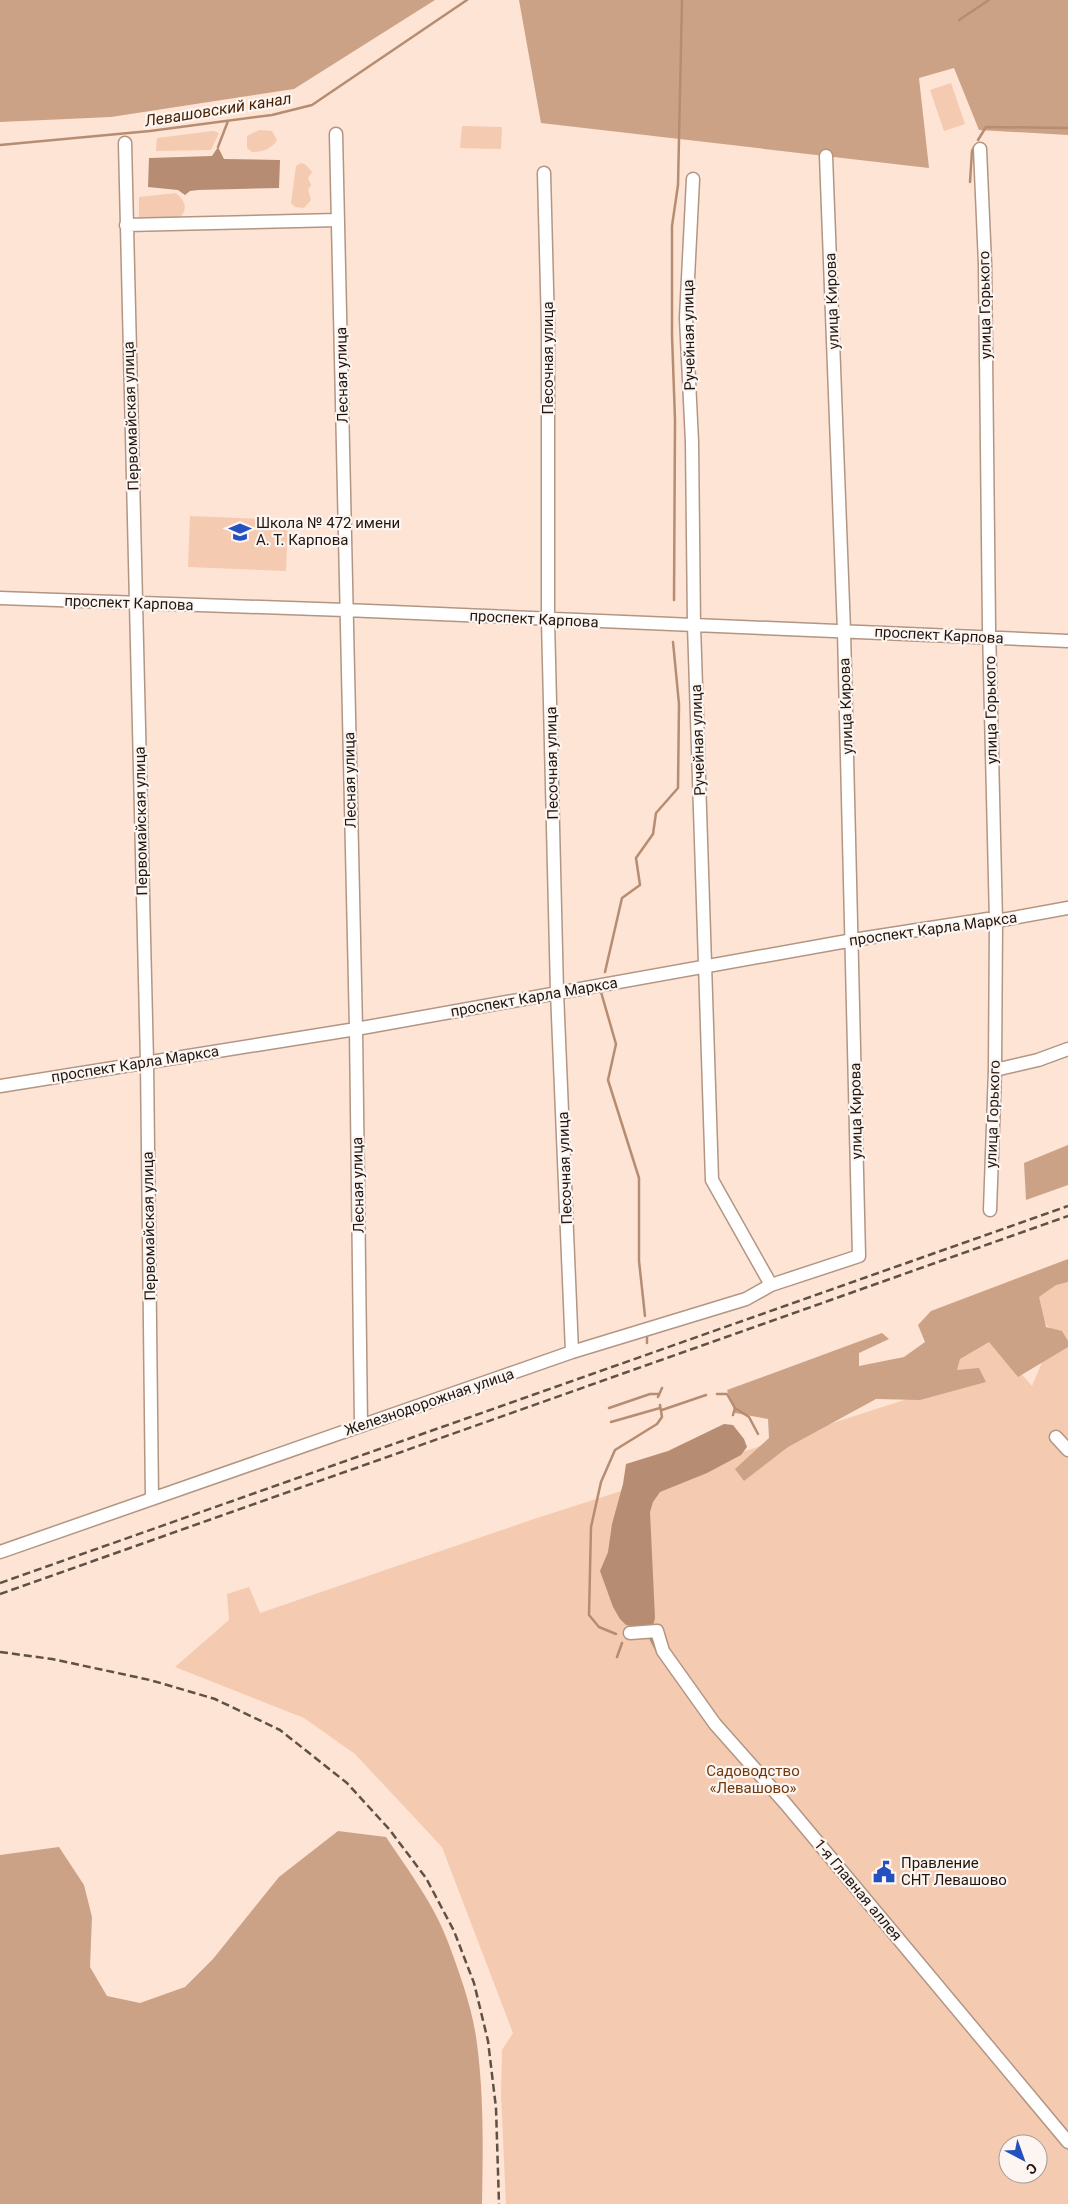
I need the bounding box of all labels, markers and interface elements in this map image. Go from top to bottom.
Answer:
water label: Левашовский канал [142,88,293,131]
street label: улица Горького [975,251,995,359]
street label: улица Кирова [821,252,843,350]
street label: Ручейная улица [679,279,699,391]
street label: Песочная улица [539,301,557,415]
street label: Лесная улица [332,327,352,423]
street label: Первомайская улица [119,341,143,491]
place label: Школа № 472 имени А. Т. Карпова [256,514,400,549]
school or university icon: Школа № 472 имени А. Т. Карпова [227,519,253,545]
street label: проспект Карпова [64,592,194,614]
street label: проспект Карпова [469,607,599,631]
street label: проспект Карпова [874,623,1004,647]
street label: улица Горького [981,656,1001,764]
street label: улица Кирова [835,657,857,755]
street label: Ручейная улица [687,684,709,796]
street label: Песочная улица [542,706,562,820]
street label: Лесная улица [340,732,360,828]
street label: Первомайская улица [131,746,151,896]
street label: проспект Карла Маркса [848,908,1018,950]
street label: проспект Карла Маркса [449,973,619,1021]
street label: проспект Карла Маркса [50,1042,220,1086]
street label: улица Горького [982,1060,1004,1168]
street label: улица Кирова [846,1062,866,1160]
street label: Песочная улица [554,1111,576,1225]
street label: Лесная улица [348,1137,368,1233]
street label: Первомайская улица [139,1151,159,1301]
street label: Железнодорожная улица [342,1364,516,1440]
park label: Садоводство «Левашово» [706,1762,800,1797]
street label: 1-я Главная аллея [810,1836,906,1944]
place label: Правление СНТ Левашово [901,1854,1007,1889]
public building icon: Правление СНТ Левашово [871,1859,897,1885]
north arrow [998,2134,1048,2184]
text: С [1023,2160,1040,2178]

